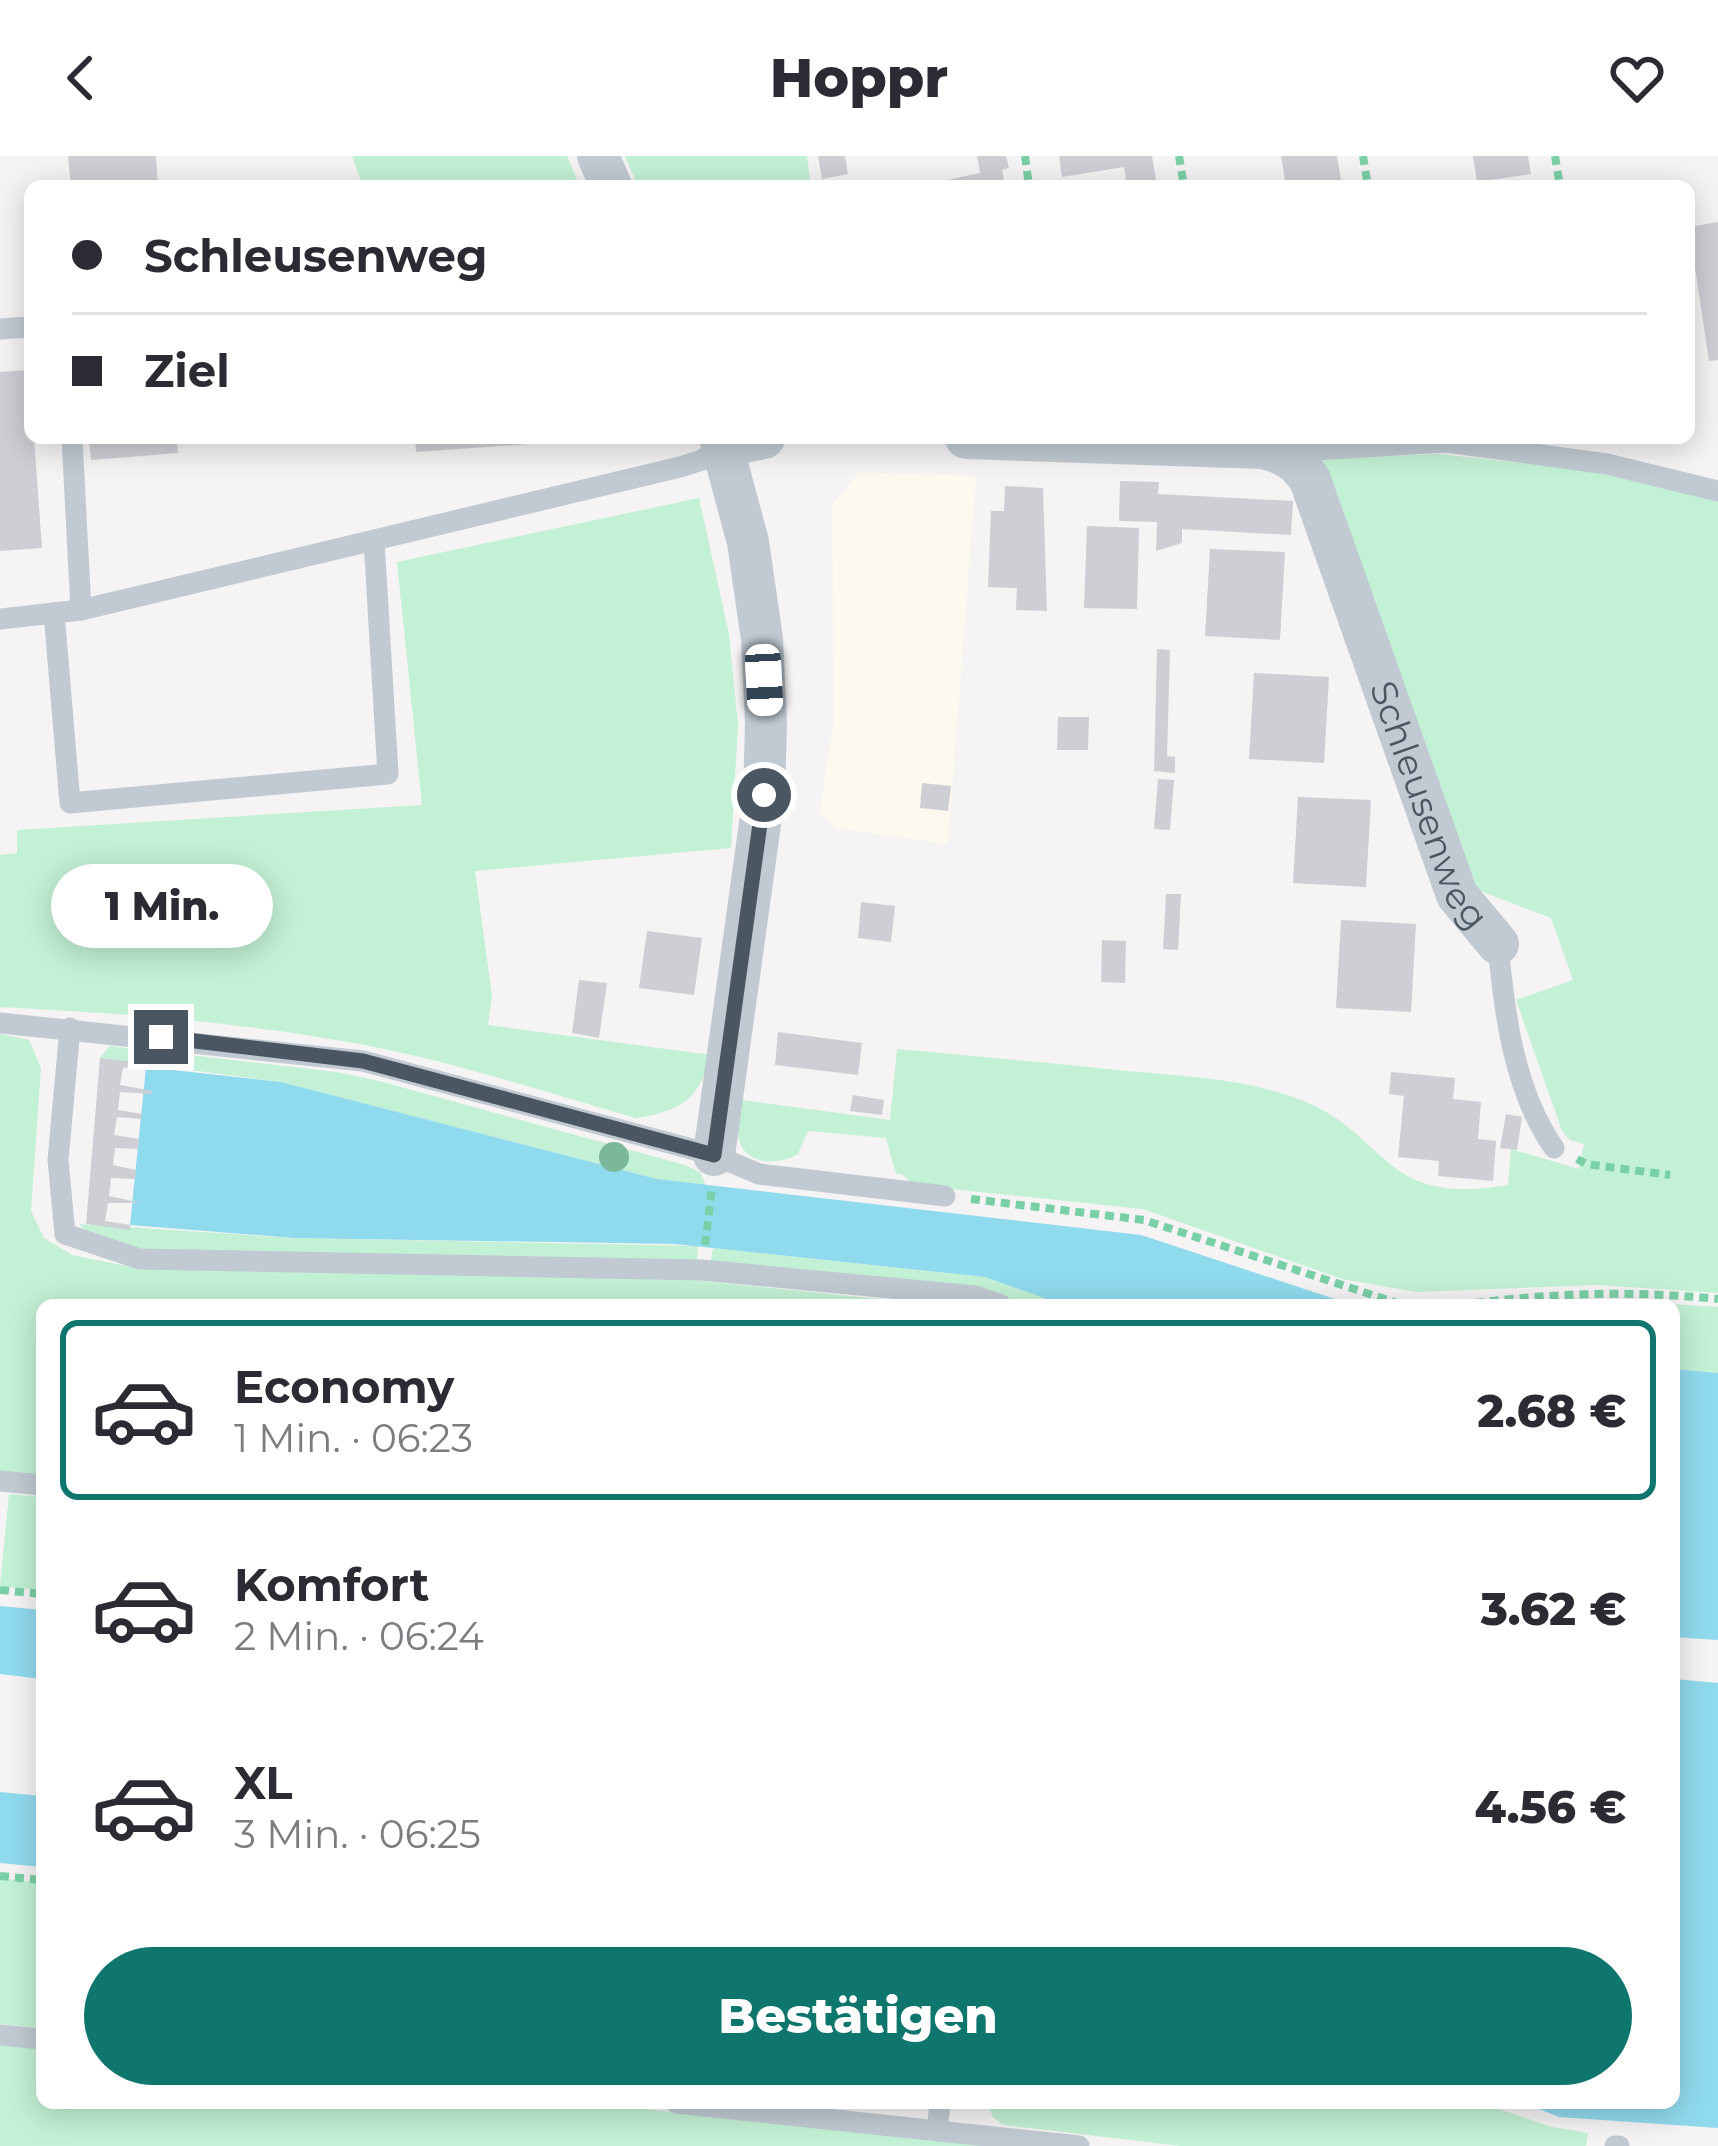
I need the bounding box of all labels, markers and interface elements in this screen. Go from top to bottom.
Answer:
icon: back [48,45,114,111]
text: Hoppr [770,45,948,111]
icon: heart [1604,45,1670,111]
text: Schleusenweg [144,228,487,283]
text: Ziel [144,343,230,398]
car [744,643,784,717]
street label: Schleusenweg [1361,675,1498,938]
route start [737,768,791,822]
callout: 1 Min. [50,863,272,947]
text: 1 Min. [105,882,219,930]
route end [134,1010,188,1064]
icon: car [90,1356,198,1464]
text: Economy [234,1359,454,1414]
text: 2.68 € [1477,1383,1626,1438]
text: 1 Min. · 06:23 [234,1414,473,1462]
icon: car [90,1554,198,1662]
text: Komfort [234,1557,429,1612]
text: 3.62 € [1481,1581,1626,1636]
text: 2 Min. · 06:24 [234,1612,484,1660]
icon: car [90,1752,198,1860]
text: XL [234,1755,292,1810]
text: 4.56 € [1474,1779,1626,1834]
text: 3 Min. · 06:25 [234,1810,481,1858]
button: Bestätigen [84,1947,1632,2085]

